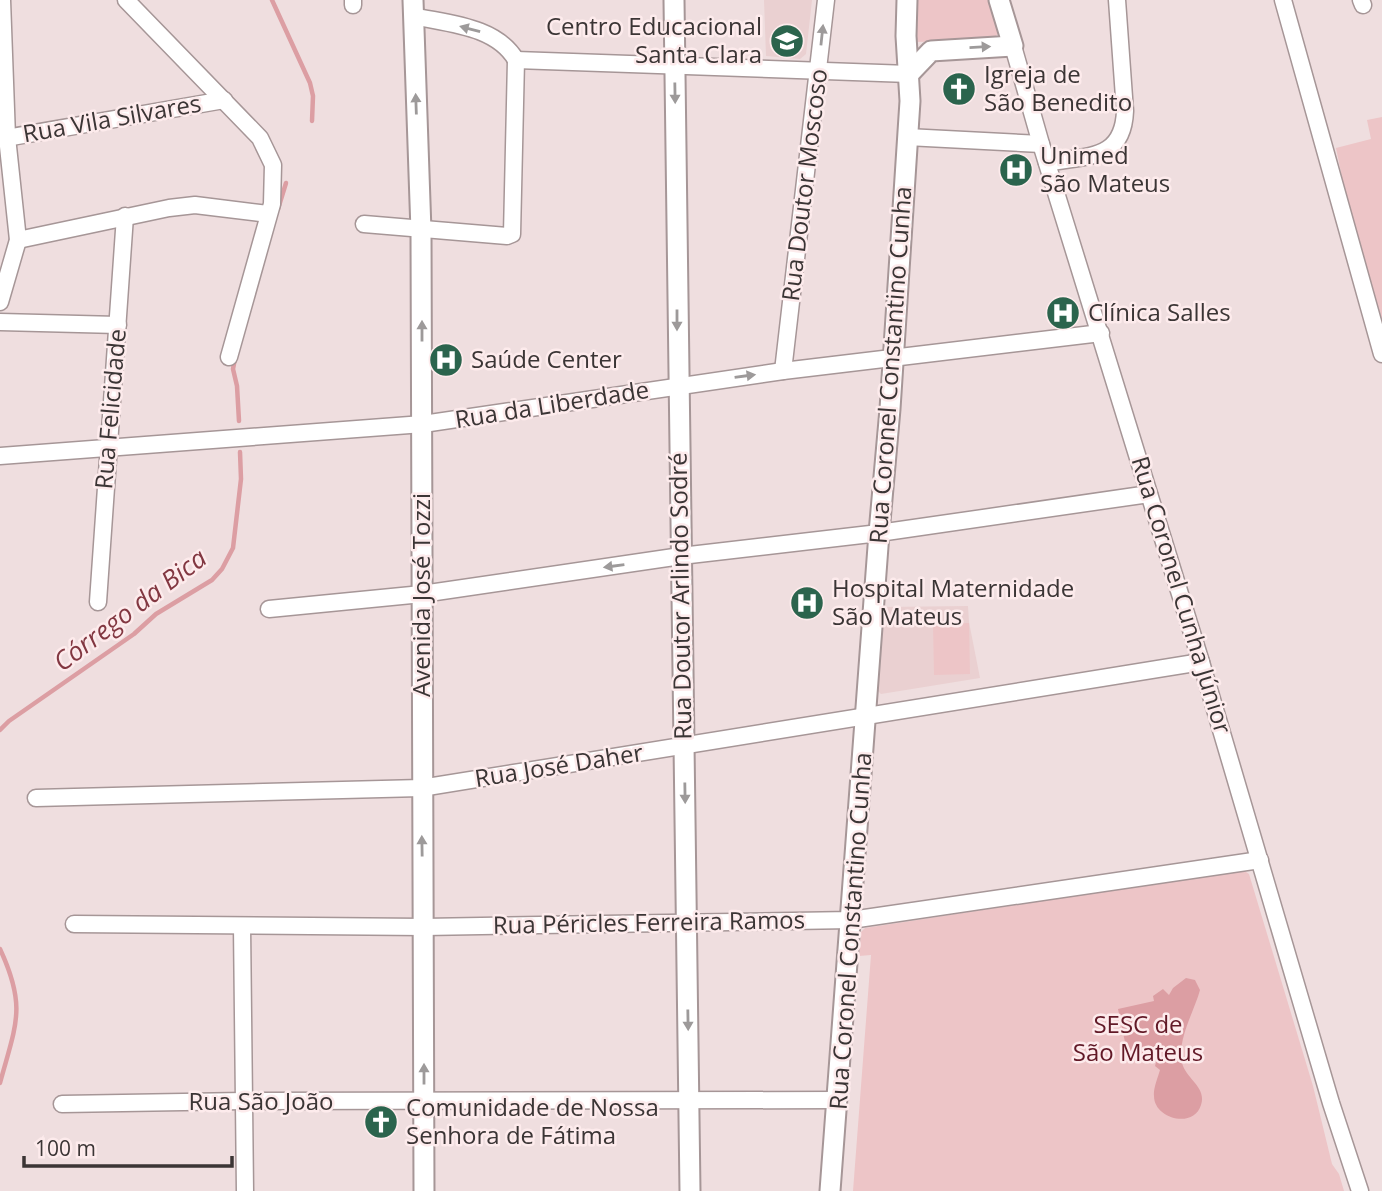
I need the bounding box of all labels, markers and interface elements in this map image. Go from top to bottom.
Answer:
place label: Centro Educacional Santa Clara [546,9,762,70]
school or university icon: Centro Educacional Santa Clara [768,22,806,60]
one-way arrow [459,23,481,34]
one-way arrow [817,24,828,46]
one-way arrow [970,42,992,53]
place label: Igreja de São Benedito [984,57,1132,118]
street label: Rua Doutor Moscoso [773,67,834,303]
church icon: Igreja de São Benedito [940,70,978,108]
one-way arrow [669,82,681,104]
street label: Rua Vila Silvares [20,86,203,149]
one-way arrow [411,93,422,115]
place label: Unimed São Mateus [1040,138,1170,199]
hospital icon: Unimed São Mateus [997,151,1035,189]
street label: Rua Coronel Constantino Cunha [861,185,918,545]
hospital icon: Clínica Salles [1044,294,1082,332]
place label: Clínica Salles [1088,295,1231,328]
one-way arrow [671,309,683,331]
one-way arrow [416,320,428,342]
street label: Rua Felicidade [86,327,133,490]
hospital icon: Saúde Center [427,341,465,379]
place label: Saúde Center [471,342,622,375]
one-way arrow [734,370,756,381]
street label: Rua da Liberdade [452,372,651,435]
street label: Rua Doutor Arlindo Sodré [660,452,699,740]
street label: Rua Coronel Cunha Júnior [1124,452,1240,737]
street label: Avenida José Tozzi [404,493,437,697]
water label: Córrego da Bica [45,539,214,679]
one-way arrow [602,561,624,572]
place label: Hospital Maternidade São Mateus [832,571,1074,632]
hospital icon: Hospital Maternidade São Mateus [788,584,826,622]
street label: Rua José Daher [472,735,645,794]
street label: Rua Coronel Constantino Cunha [821,751,878,1111]
one-way arrow [679,782,690,804]
one-way arrow [417,835,428,857]
street label: Rua Péricles Ferreira Ramos [493,902,805,941]
park label: SESC de São Mateus [1073,1007,1203,1068]
one-way arrow [682,1009,694,1031]
one-way arrow [418,1063,430,1085]
street label: Rua São João [189,1084,333,1117]
place label: Comunidade de Nossa Senhora de Fátima [406,1090,659,1151]
church icon: Comunidade de Nossa Senhora de Fátima [362,1103,400,1141]
scale bar [24,1124,233,1168]
text: 100 m [35,1134,96,1162]

